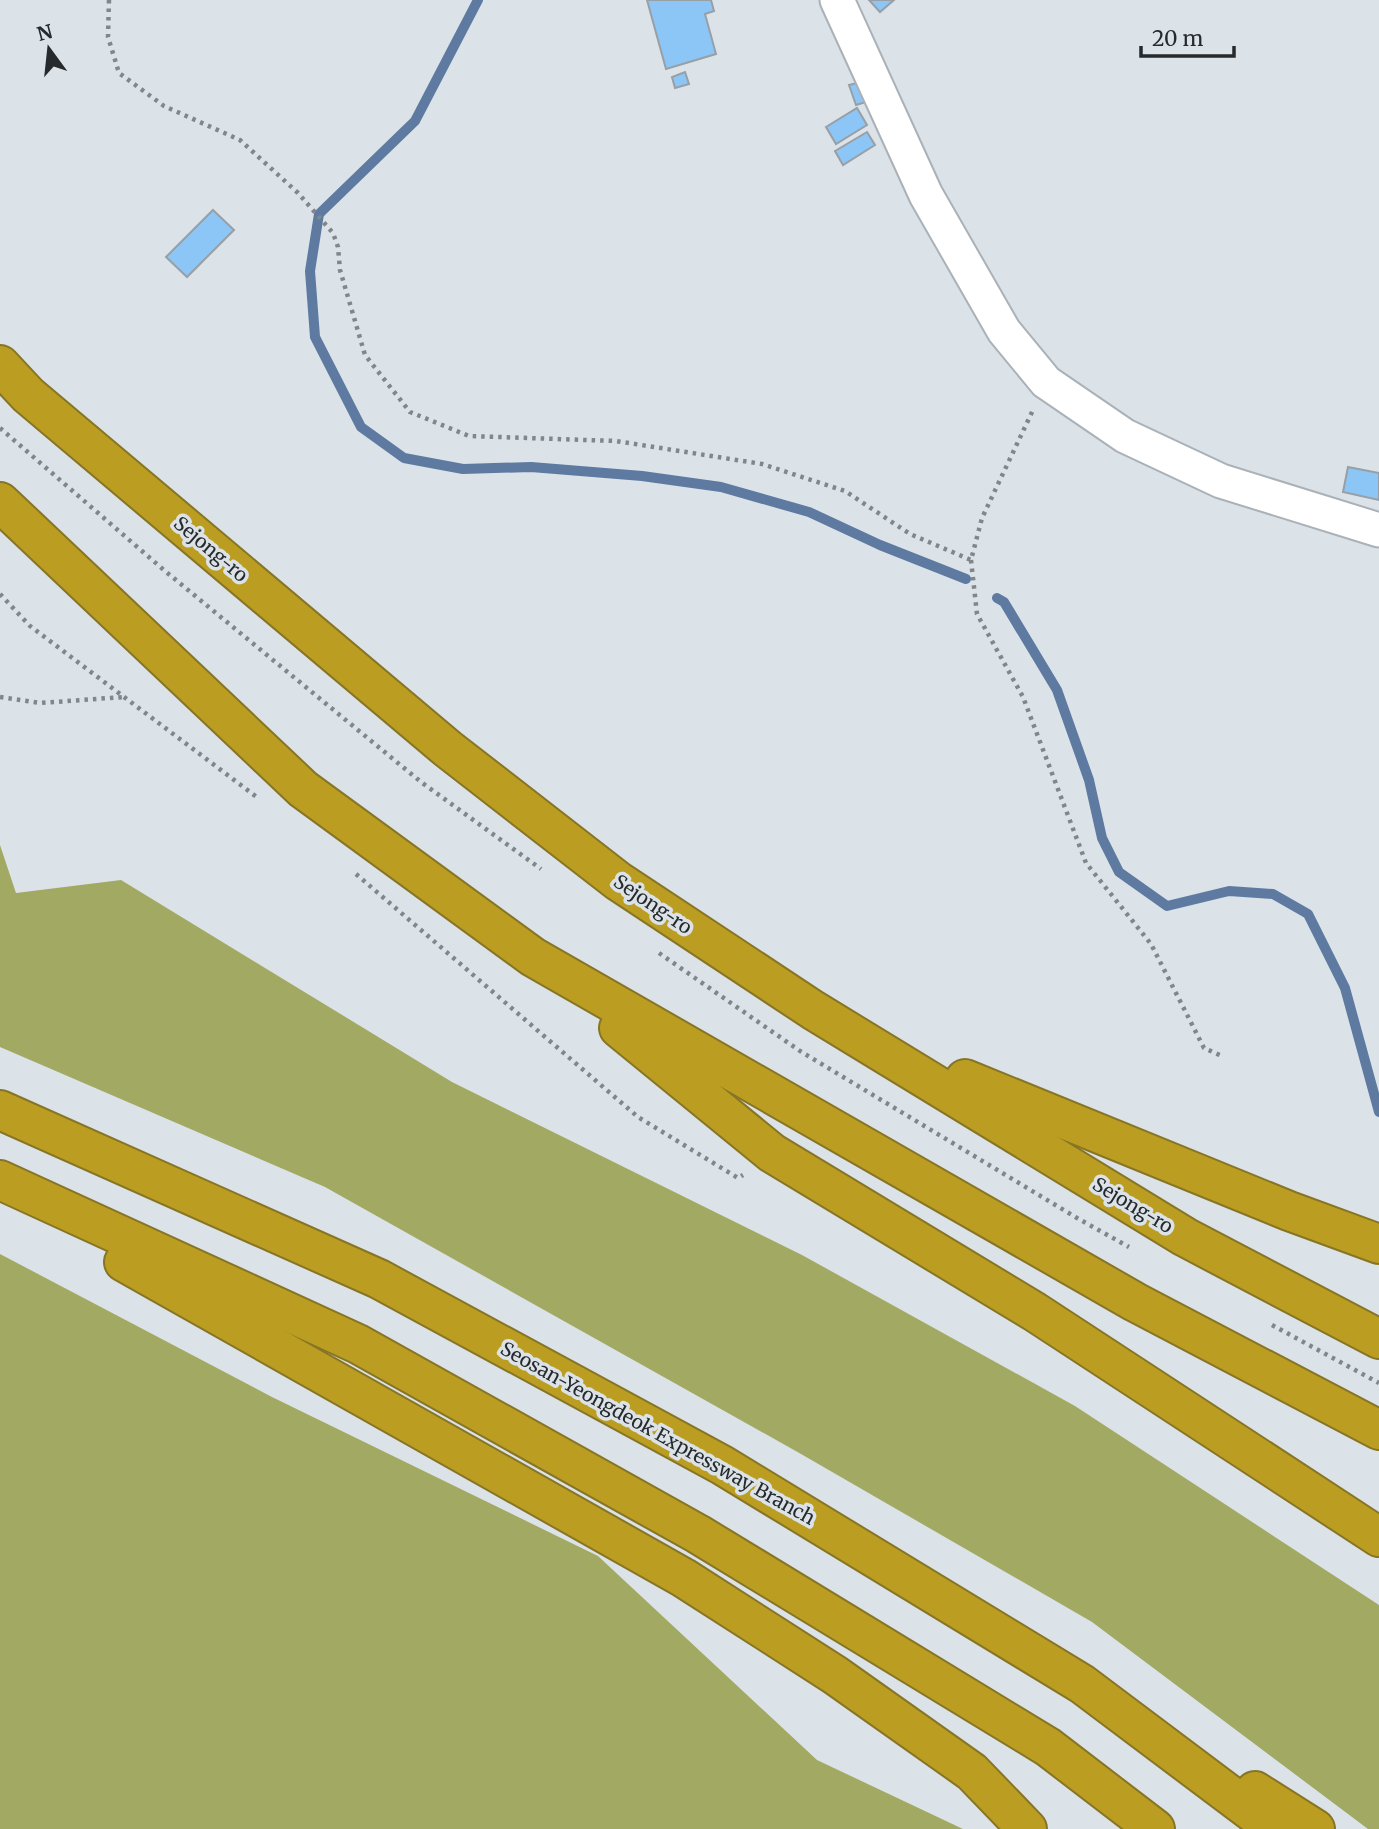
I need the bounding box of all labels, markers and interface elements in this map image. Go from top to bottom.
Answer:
north arrow [14,14,84,84]
scale bar [1141,14,1234,58]
text: N [34,19,55,46]
text: 20 m [1152,25,1204,52]
street label: Sejong-ro [169,511,253,587]
street label: Sejong-ro [609,869,697,939]
street label: Sejong-ro [1088,1172,1178,1238]
street label: Seosan-Yeongdeok Expressway Branch [497,1336,820,1530]

